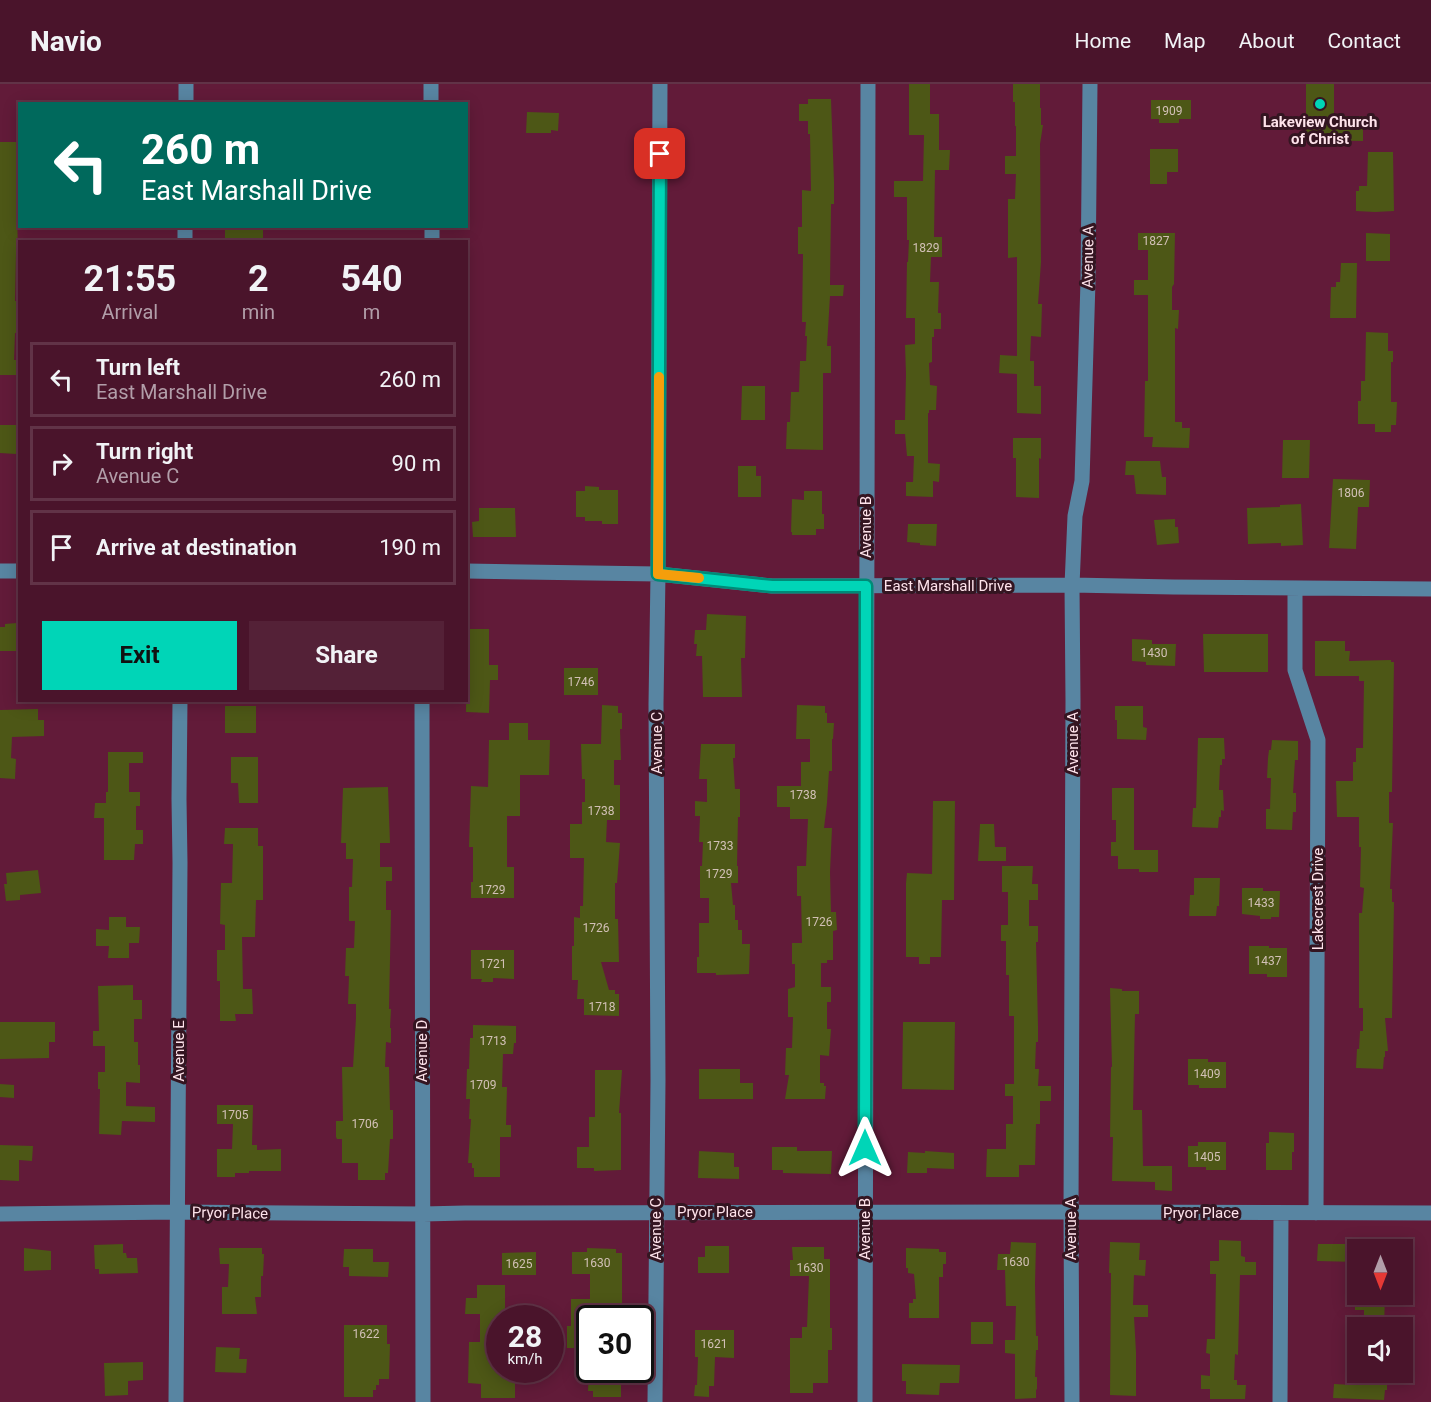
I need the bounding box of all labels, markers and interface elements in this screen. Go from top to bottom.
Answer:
text: Navio [30,25,102,58]
text: Home [1075,29,1131,53]
text: Map [1164,29,1206,53]
text: About [1239,29,1295,53]
text: Contact [1328,29,1401,53]
marker: Lakeview Church of Christ [1313,97,1327,111]
house number: 1909 [1156,104,1182,118]
place label: Lakeview Church of Christ [1263,113,1377,148]
text: 260 m [141,125,260,174]
icon: left [42,126,120,204]
pin [634,128,685,179]
icon: arrive [643,137,676,170]
text: East Marshall Drive [141,175,372,207]
street label: Avenue A [1078,225,1098,288]
house number: 1827 [1143,234,1170,248]
house number: 1829 [913,241,939,255]
text: 21:55 [83,258,176,300]
text: 2 [248,258,269,300]
text: 540 [341,258,403,300]
text: Arrival [101,300,158,324]
text: min [242,300,275,324]
text: m [363,300,380,324]
text: Turn left [96,355,180,380]
icon: left [45,363,78,396]
text: 260 m [379,367,441,392]
text: East Marshall Drive [96,380,267,404]
text: Turn right [96,439,193,464]
icon: right [45,447,78,480]
text: 90 m [392,451,441,476]
text: Avenue C [96,464,179,488]
house number: 1806 [1338,486,1365,500]
street label: Avenue B [857,496,875,558]
icon: arrive [45,531,78,564]
text: Arrive at destination [96,535,297,560]
text: 190 m [379,535,441,560]
street label: East Marshall Drive [884,577,1012,595]
button: Exit [42,621,237,690]
button: Share [249,621,444,690]
house number: 1430 [1141,646,1168,660]
house number: 1746 [568,675,595,689]
street label: Avenue C [648,712,666,774]
street label: Avenue A [1064,712,1082,774]
house number: 1738 [790,788,817,802]
house number: 1738 [588,804,615,818]
house number: 1733 [707,839,733,853]
street label: Lakecrest Drive [1309,848,1327,950]
house number: 1729 [706,867,732,881]
house number: 1729 [479,883,505,897]
house number: 1433 [1248,896,1274,910]
house number: 1726 [806,915,833,929]
house number: 1726 [583,921,610,935]
house number: 1437 [1255,954,1282,968]
house number: 1721 [480,957,506,971]
house number: 1718 [589,1000,616,1014]
street label: Avenue E [170,1020,188,1082]
street label: Avenue D [413,1020,431,1082]
house number: 1713 [480,1034,506,1048]
house number: 1409 [1194,1067,1220,1081]
house number: 1709 [470,1078,496,1092]
house number: 1705 [222,1108,249,1122]
position arrow [833,1116,897,1180]
house number: 1706 [352,1117,379,1131]
house number: 1405 [1194,1150,1221,1164]
street label: Avenue C [647,1198,665,1260]
street label: Avenue B [856,1198,874,1260]
street label: Avenue A [1062,1198,1080,1260]
street label: Pryor Place [192,1203,268,1223]
street label: Pryor Place [677,1203,753,1221]
street label: Pryor Place [1163,1204,1239,1222]
north arrow [1347,1239,1413,1305]
map controls [1347,1239,1413,1383]
house number: 1630 [1003,1255,1030,1269]
house number: 1630 [584,1256,611,1270]
house number: 1625 [506,1257,533,1271]
house number: 1630 [797,1261,824,1275]
speed limit sign: 30 [576,1305,654,1383]
button: sound [1347,1317,1413,1383]
text: 28 [508,1319,542,1354]
house number: 1622 [353,1327,380,1341]
house number: 1621 [701,1337,727,1351]
text: km/h [507,1350,543,1368]

